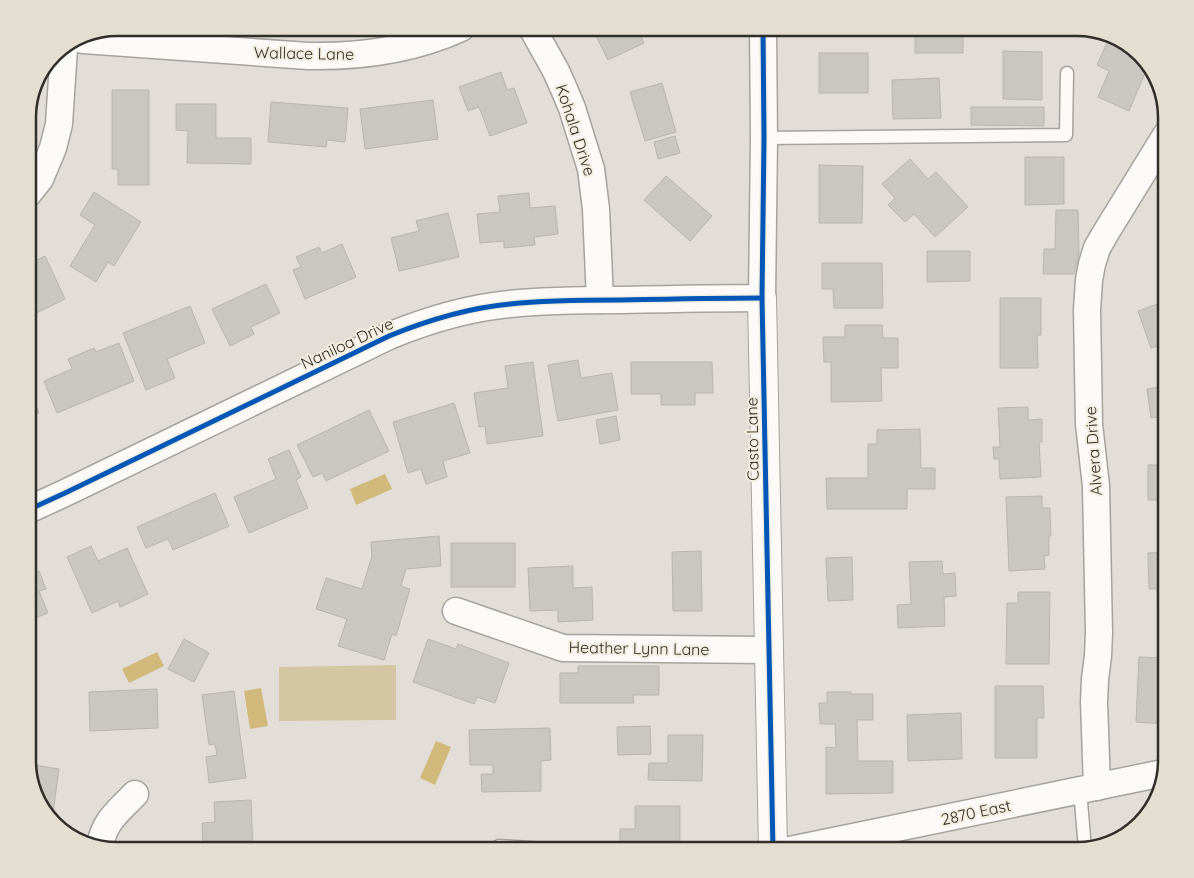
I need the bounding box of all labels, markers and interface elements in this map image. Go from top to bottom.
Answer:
street label: Wallace Lane [254,42,354,64]
street label: Kohala Drive [552,82,600,178]
street label: Naniloa Drive [298,313,396,373]
street label: Casto Lane [741,397,763,481]
street label: Alvera Drive [1080,406,1106,496]
street label: Heather Lynn Lane [568,637,710,659]
street label: 2870 East [939,795,1013,829]

